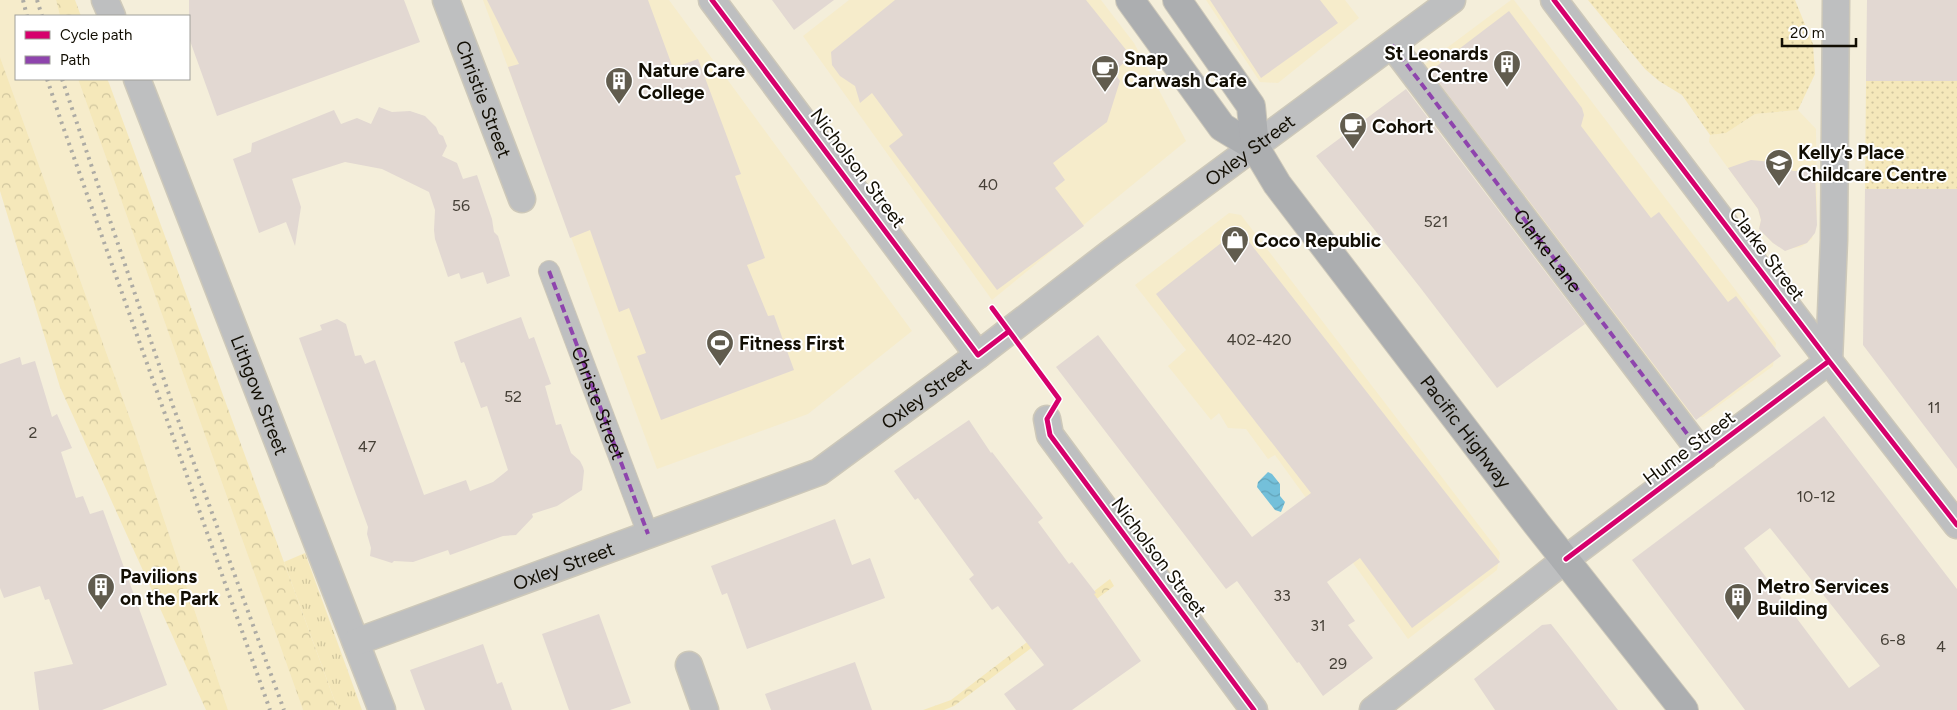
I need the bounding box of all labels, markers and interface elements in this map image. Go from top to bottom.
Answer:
legend [15,15,190,80]
scale bar [1782,15,1856,47]
text: 20 m [1790,24,1824,42]
text: Cycle path [60,26,132,44]
street label: Christie Street [451,37,517,161]
place label: St Leonards Centre [1384,42,1488,87]
place label: Snap Carwash Cafe [1124,47,1247,92]
building icon: St Leonards Centre [1492,49,1522,88]
text: Path [60,51,90,69]
cafe icon: Snap Carwash Cafe [1090,54,1120,93]
place label: Nature Care College [638,59,746,104]
building icon: Nature Care College [604,66,634,105]
street label: Nicholson Street [806,104,910,232]
street label: Oxley Street [1200,109,1299,191]
cafe icon: Cohort [1338,111,1368,150]
place label: Cohort [1372,115,1434,138]
place label: Kelly’s Place Childcare Centre [1798,141,1947,186]
school or university icon: Kelly’s Place Childcare Centre [1764,148,1794,187]
house number: 40 [978,175,998,194]
house number: 56 [452,196,470,215]
street label: Clarke Street [1724,203,1810,305]
street label: Clarke Lane [1509,204,1587,297]
house number: 521 [1424,212,1448,231]
shop icon: Coco Republic [1220,225,1250,264]
place label: Coco Republic [1254,229,1381,252]
sports icon: Fitness First [705,328,735,367]
house number: 402-420 [1227,330,1291,349]
street label: Lithgow Street [226,332,293,458]
place label: Fitness First [739,332,845,355]
street label: Christe Street [567,343,630,463]
street label: Oxley Street [876,353,975,434]
street label: Pacific Highway [1416,370,1517,493]
house number: 52 [504,387,522,406]
house number: 11 [1927,398,1941,417]
street label: Hume Street [1638,406,1740,490]
house number: 2 [29,423,37,442]
house number: 47 [358,437,377,456]
house number: 10-12 [1796,487,1836,506]
street label: Nicholson Street [1107,493,1211,621]
street label: Oxley Street [510,537,617,595]
place label: Pavilions on the Park [120,565,219,610]
building icon: Pavilions on the Park [86,572,116,611]
place label: Metro Services Building [1757,575,1889,620]
building icon: Metro Services Building [1723,582,1753,621]
house number: 33 [1273,586,1291,605]
house number: 31 [1310,616,1326,635]
house number: 6-8 [1880,630,1906,649]
house number: 4 [1936,637,1946,656]
house number: 29 [1329,654,1347,673]

